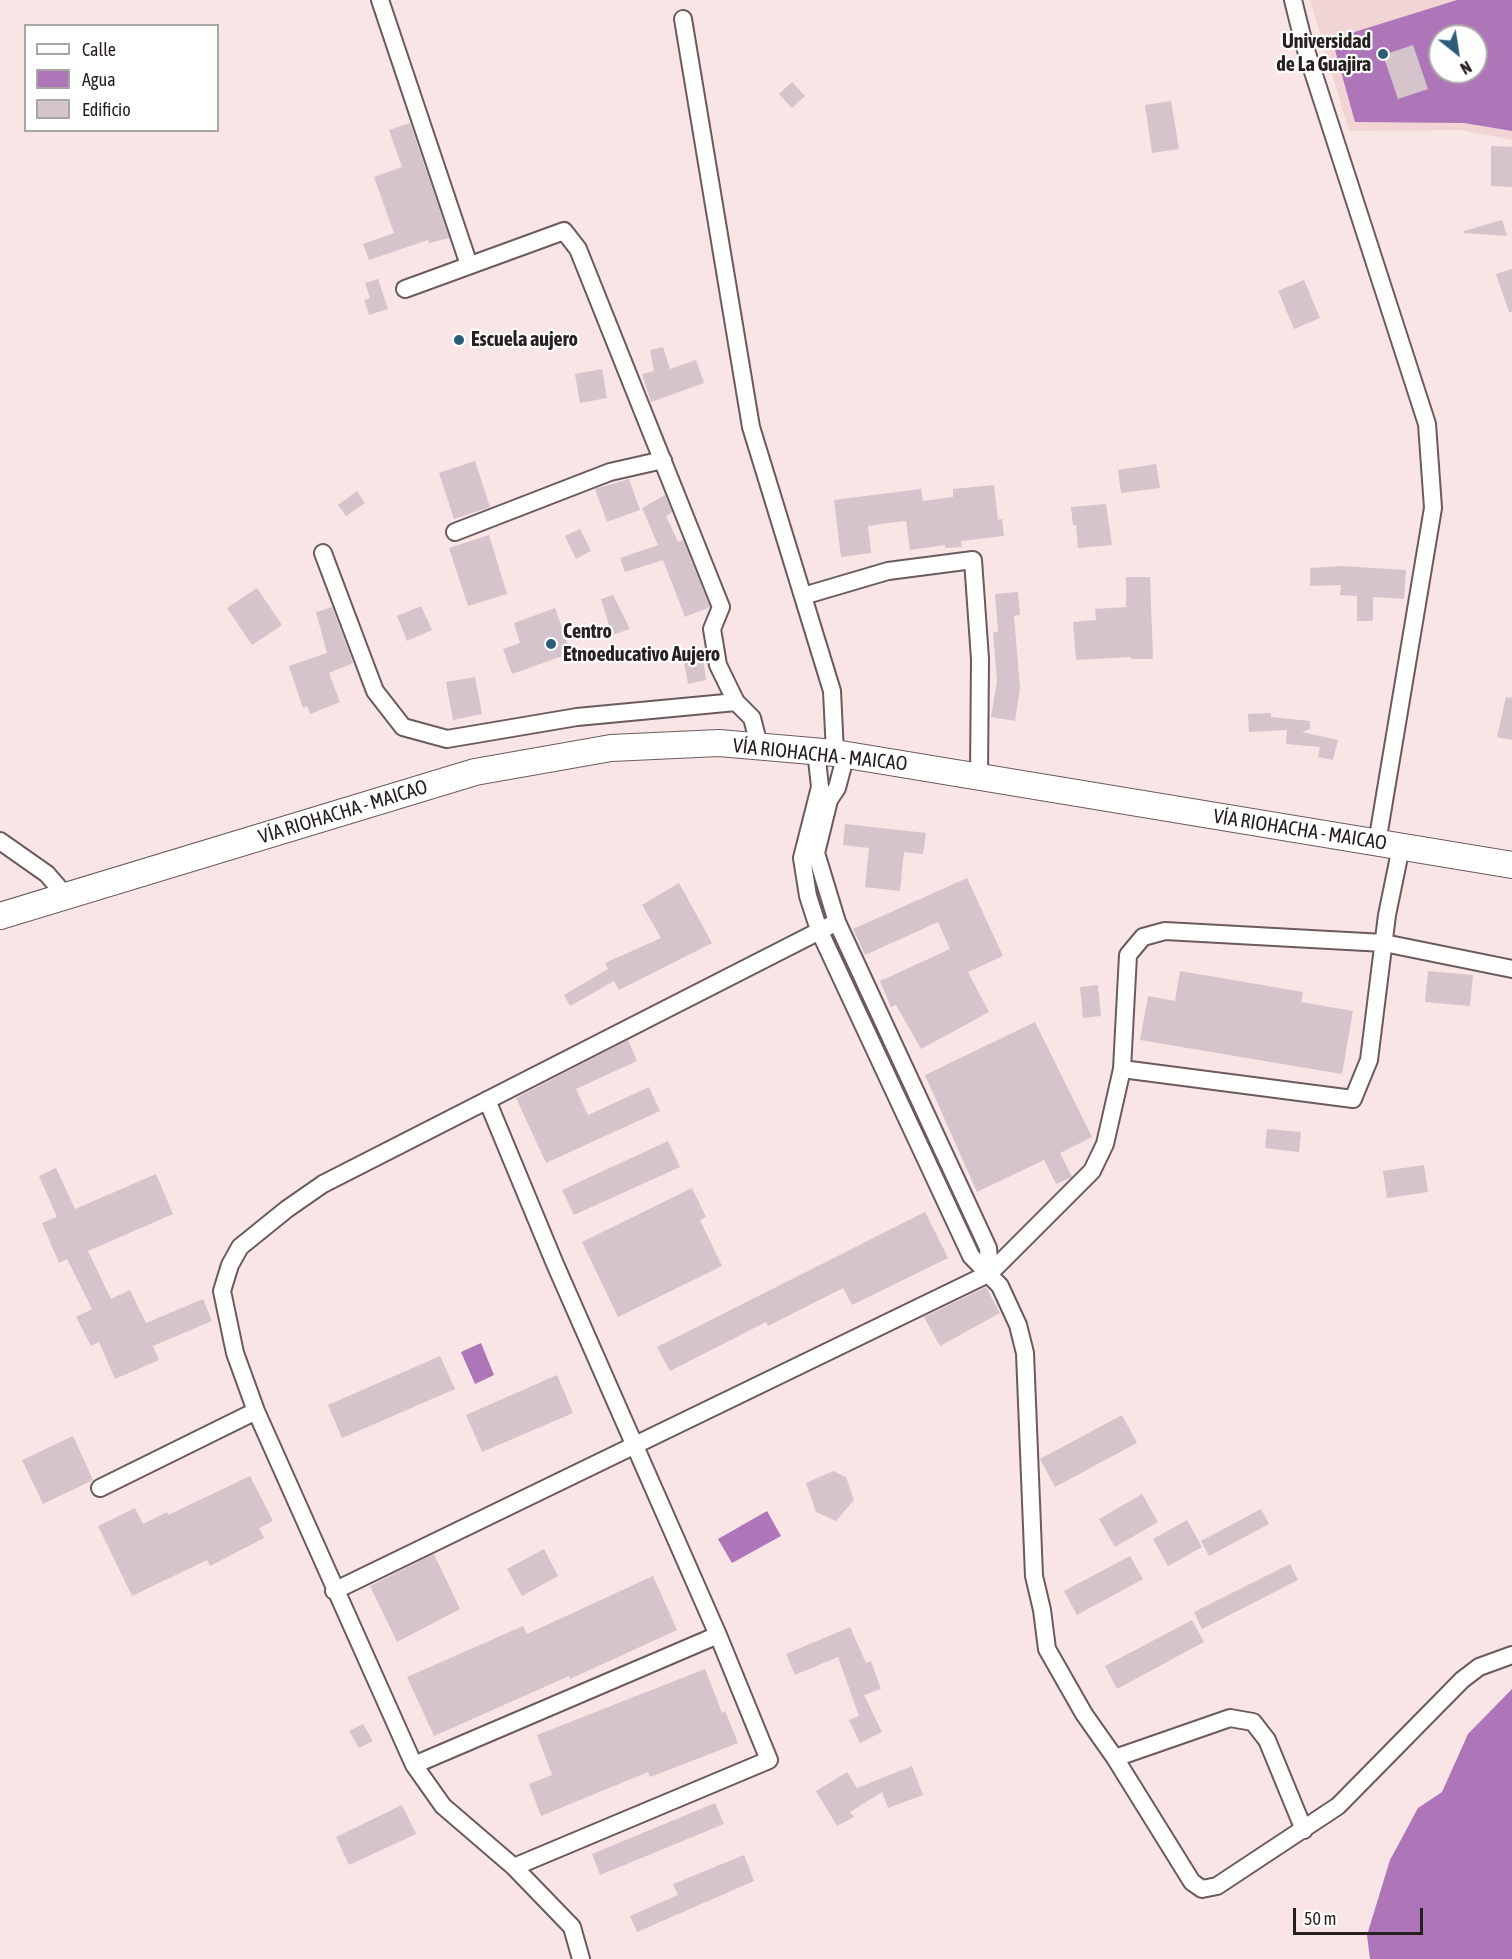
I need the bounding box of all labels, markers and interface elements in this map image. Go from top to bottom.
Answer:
legend [24,24,219,132]
north arrow [1428,24,1488,84]
place label: Universidad de La Guajira [1276,30,1371,77]
text: Calle [82,39,116,60]
marker: Universidad de La Guajira [1376,47,1390,61]
text: N [1457,58,1475,78]
text: Agua [82,69,116,90]
text: Edificio [82,99,131,120]
place label: Escuela aujero [471,328,578,352]
marker: Escuela aujero [452,333,466,347]
place label: Centro Etnoeducativo Aujero [563,620,720,667]
marker: Centro Etnoeducativo Aujero [544,637,558,651]
street label: VÍA RIOHACHA - MAICAO [732,734,908,776]
street label: VÍA RIOHACHA - MAICAO [256,775,430,849]
street label: VÍA RIOHACHA - MAICAO [1212,804,1388,856]
scale bar [1296,1896,1426,1934]
text: 50 m [1304,1908,1336,1929]

